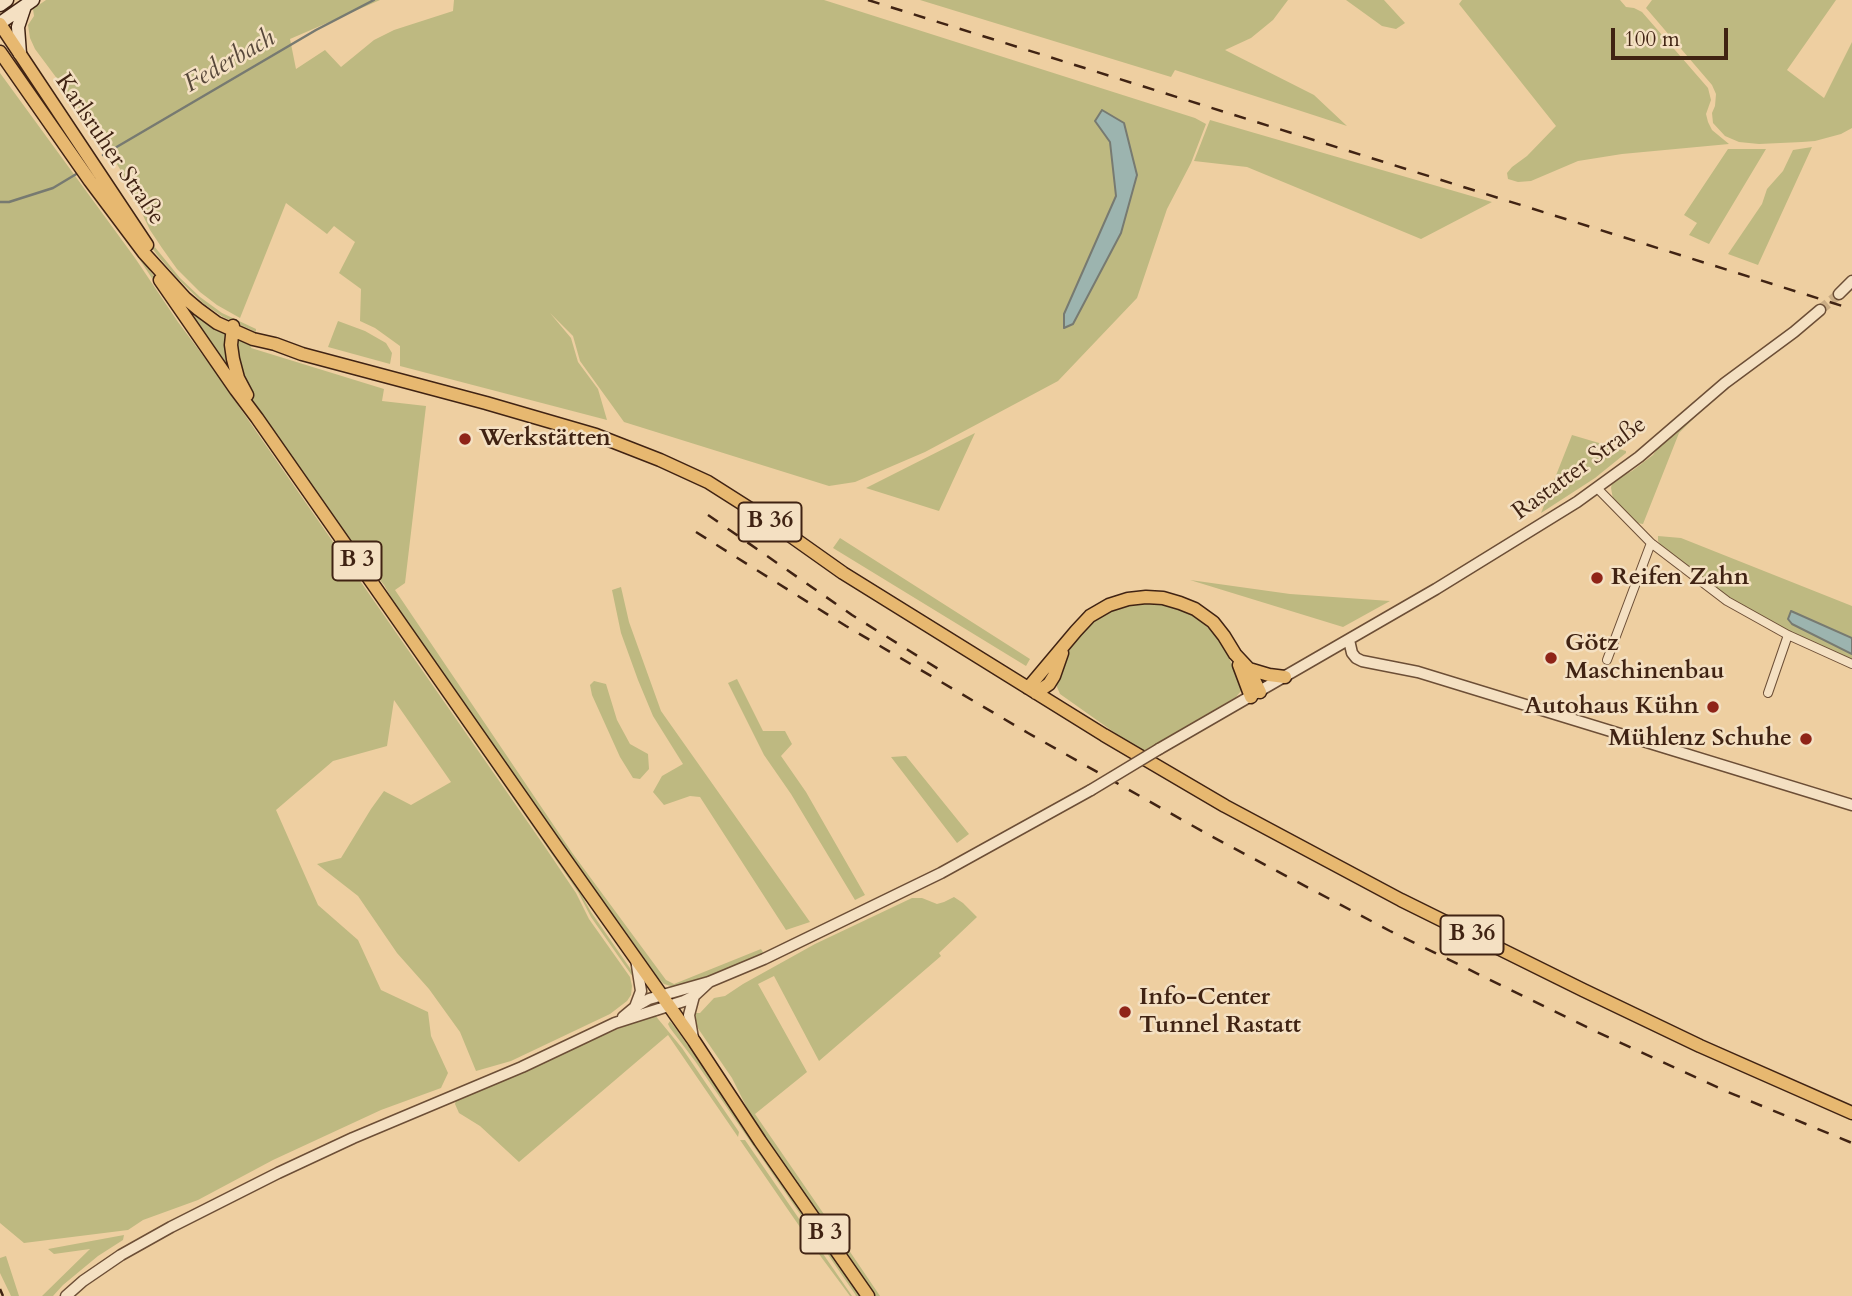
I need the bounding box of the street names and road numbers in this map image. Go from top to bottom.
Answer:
street label: Karlsruher Straße [48,69,170,231]
street label: Rastatter Straße [1508,411,1652,527]
road number: B 36 [738,502,802,542]
road number: B 3 [332,541,382,580]
road number: B 36 [1440,916,1504,954]
road number: B 3 [800,1214,850,1254]

